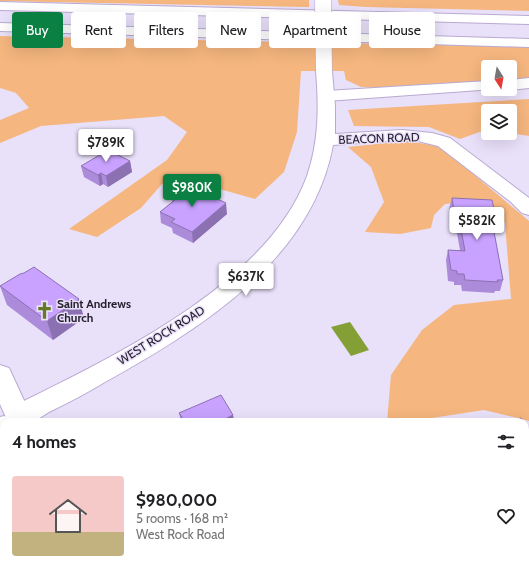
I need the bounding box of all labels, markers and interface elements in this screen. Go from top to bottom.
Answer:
chip: Buy [12,12,63,48]
chip: Rent [71,12,126,48]
chip: Filters [134,12,198,48]
chip: New [206,12,261,48]
chip: Apartment [269,12,361,48]
chip: House [369,12,435,48]
north arrow [481,60,517,96]
map controls [481,60,517,140]
button: layers [481,104,517,140]
pin: $789K [78,129,134,163]
street label: BEACON ROAD [338,129,420,147]
text: $789K [87,134,125,150]
pin: $980K [164,174,220,208]
text: $980K [172,179,212,195]
pin: $582K [449,207,505,241]
text: $582K [458,212,496,228]
pin: $637K [218,263,274,297]
text: $637K [228,268,264,284]
place label: Saint Andrews Church [57,296,131,325]
church icon: Saint Andrews Church [34,300,54,320]
street label: WEST ROCK ROAD [115,302,208,368]
icon: filters [495,431,517,453]
text: 4 homes [12,432,76,452]
text: $980,000 [136,490,217,510]
icon: home [44,492,92,540]
icon: heart [495,505,517,527]
text: 5 rooms · 168 m² [136,510,228,526]
text: West Rock Road [136,526,225,542]

